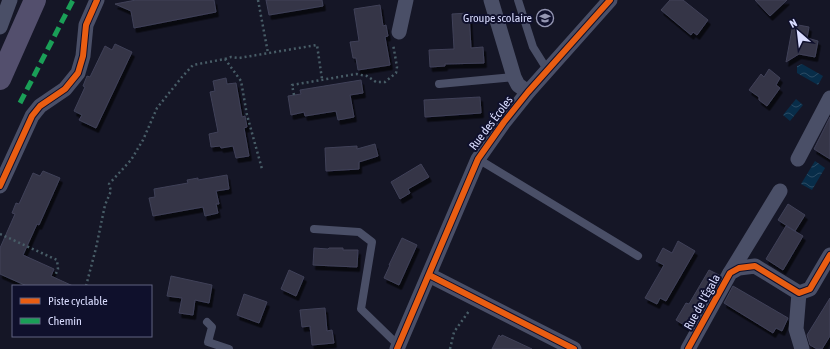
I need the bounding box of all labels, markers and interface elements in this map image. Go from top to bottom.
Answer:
school or university icon: Groupe scolaire [535,8,555,28]
place label: Groupe scolaire [463,11,532,25]
north arrow [778,12,818,52]
text: N [788,16,799,30]
street label: Rue des Écoles [466,93,516,153]
street label: Rue de l'Égala [681,272,723,332]
legend [12,285,152,337]
text: Piste cyclable [48,294,108,308]
text: Chemin [48,314,82,328]

